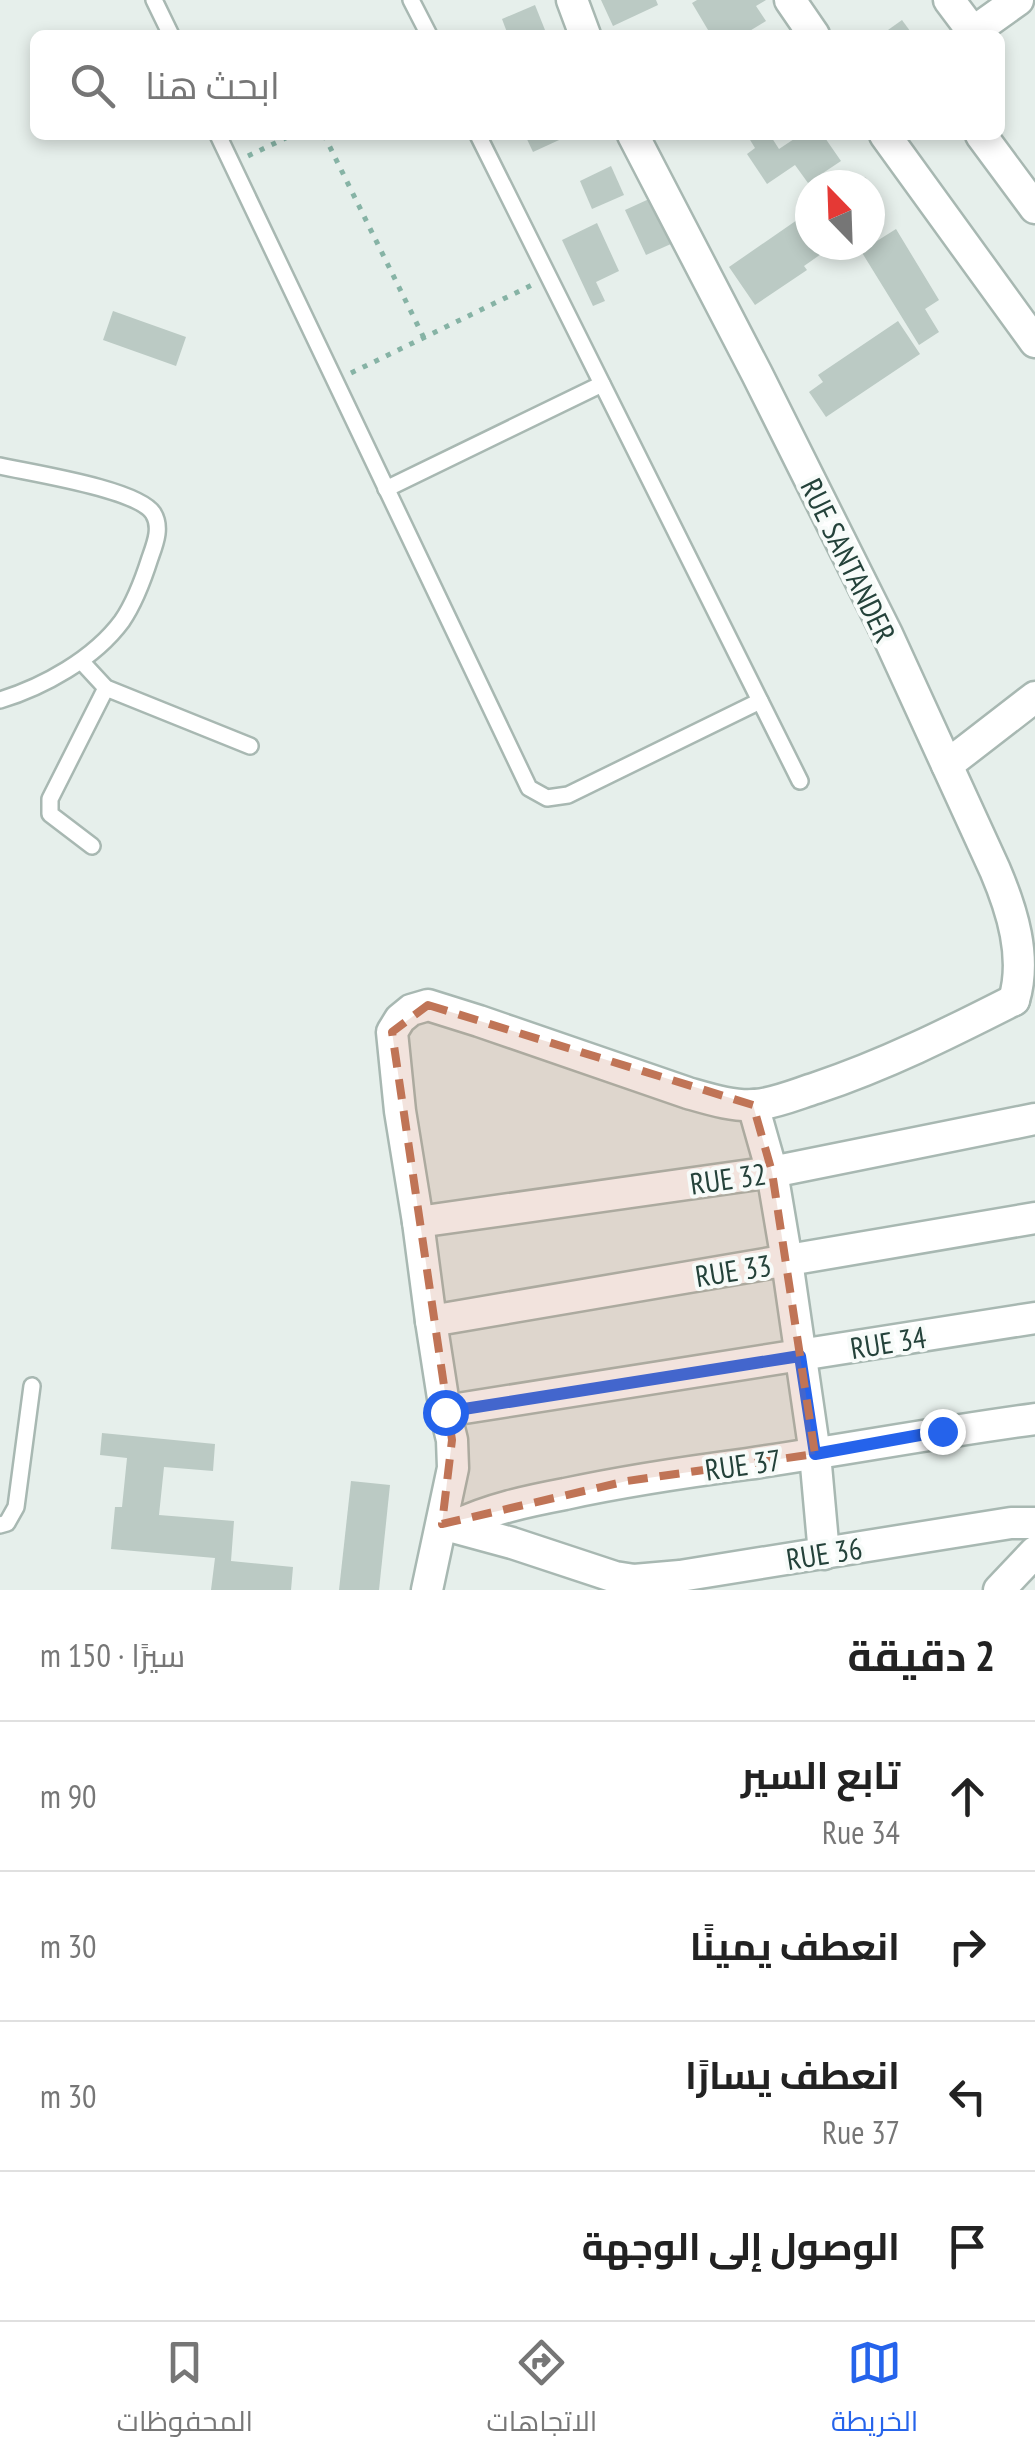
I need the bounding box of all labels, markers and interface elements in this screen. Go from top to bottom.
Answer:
search box [30,30,1005,140]
icon: search [65,58,120,113]
text: ابحث هنا [145,60,280,109]
north arrow [795,170,885,260]
street label: RUE SANTANDER [793,472,905,648]
street label: RUE 32 [688,1153,768,1203]
street label: RUE 33 [692,1245,774,1295]
street label: RUE 34 [847,1317,929,1367]
route start [423,1390,469,1436]
route end [920,1409,966,1455]
street label: RUE 37 [703,1439,783,1489]
street label: RUE 36 [783,1528,865,1578]
text: 2 دقيقة [848,1628,995,1683]
text: سيرًا · 150 m [40,1634,185,1676]
text: تابع السير [741,1750,900,1799]
icon: ahead [940,1769,995,1824]
text: 90 m [40,1775,96,1817]
text: Rue 34 [822,1811,900,1853]
icon: right [940,1919,995,1974]
text: انعطف يمينًا [690,1921,900,1970]
text: 30 m [40,1925,96,1967]
text: انعطف يسارًا [685,2050,900,2099]
icon: left [940,2069,995,2124]
text: 30 m [40,2075,96,2117]
text: Rue 37 [822,2111,900,2153]
icon: arrive [940,2219,995,2274]
text: الوصول إلى الوجهة [582,2221,900,2270]
tab: المحفوظات [117,2335,253,2447]
tab: الاتجاهات [487,2335,597,2447]
tab: الخريطة [831,2335,918,2447]

